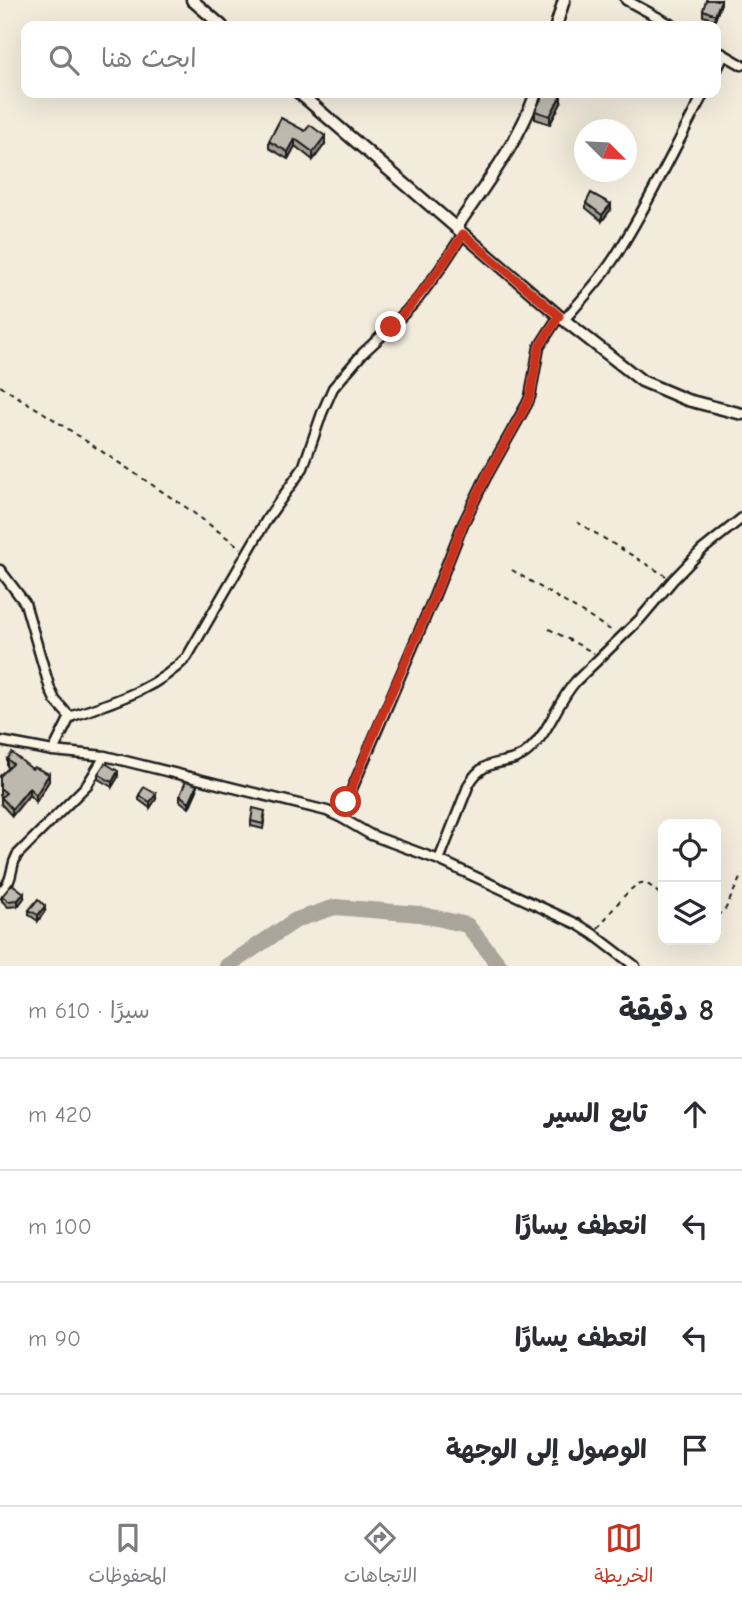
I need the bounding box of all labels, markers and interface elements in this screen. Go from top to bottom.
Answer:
search box [21,21,721,98]
icon: search [45,41,83,79]
text: ابحث هنا [101,44,197,74]
north arrow [574,119,637,182]
route end [375,311,406,342]
route start [330,786,361,817]
map controls [658,819,721,945]
button: locate [658,819,721,882]
button: layers [658,882,721,945]
text: 8 دقيقة [619,993,714,1028]
text: سيرًا · 610 m [28,997,150,1024]
icon: ahead [676,1095,714,1133]
text: تابع السير [545,1099,647,1129]
text: 420 m [28,1101,92,1128]
icon: left [676,1207,714,1245]
text: انعطف يسارًا [515,1211,647,1241]
text: 100 m [28,1213,92,1240]
icon: left [676,1319,714,1357]
text: انعطف يسارًا [515,1323,647,1353]
text: 90 m [28,1325,81,1352]
icon: arrive [676,1431,714,1469]
text: الوصول إلى الوجهة [446,1435,647,1465]
tab: المحفوظات [89,1519,167,1592]
tab: الاتجاهات [344,1519,417,1592]
tab: الخريطة [594,1519,653,1592]

